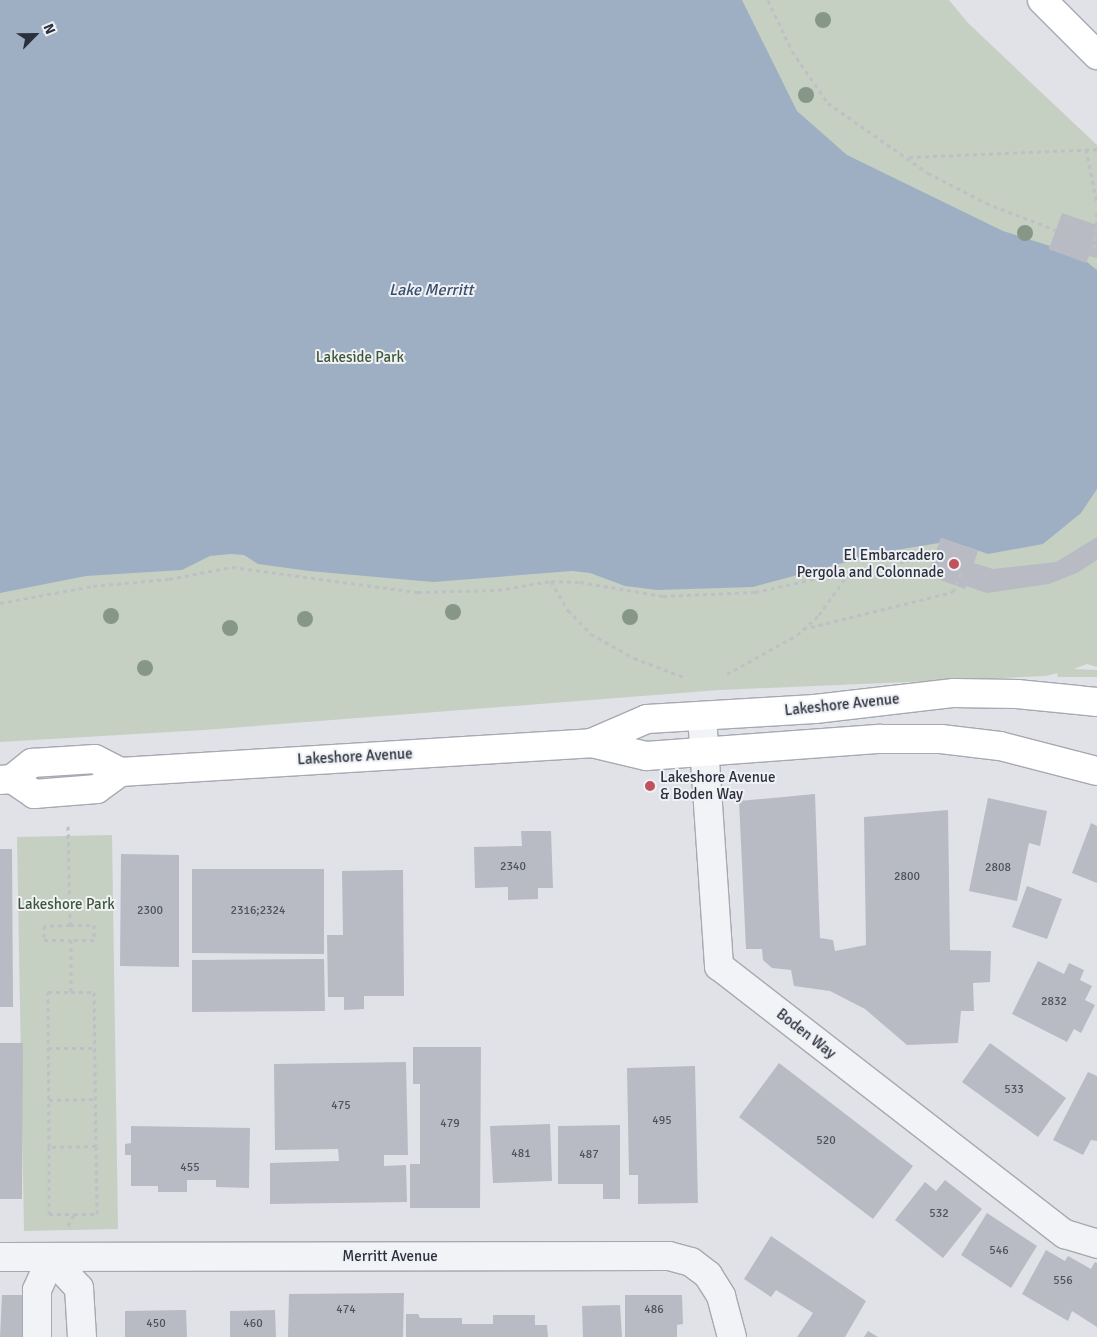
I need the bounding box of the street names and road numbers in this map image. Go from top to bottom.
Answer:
street label: Lakeshore Avenue [784,690,900,720]
street label: Lakeshore Avenue [297,745,413,769]
street label: Boden Way [773,1005,839,1063]
street label: Merritt Avenue [342,1248,438,1266]

